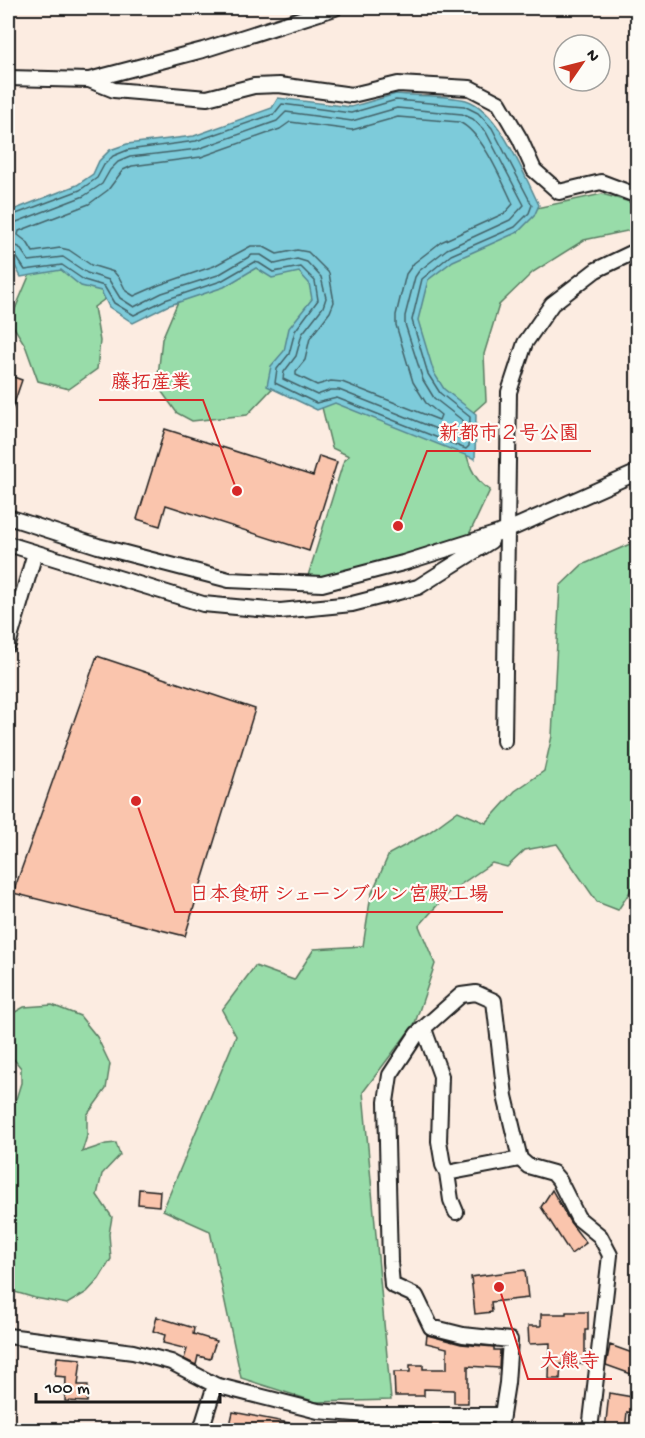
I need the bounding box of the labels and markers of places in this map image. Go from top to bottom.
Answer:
callout: 藤拓産業 [99,362,203,400]
callout: 新都市２号公園 [427,413,591,451]
callout: 日本食研 シェーンブルン宮殿工場 [175,874,503,912]
callout: 大熊寺 [528,1341,612,1379]

